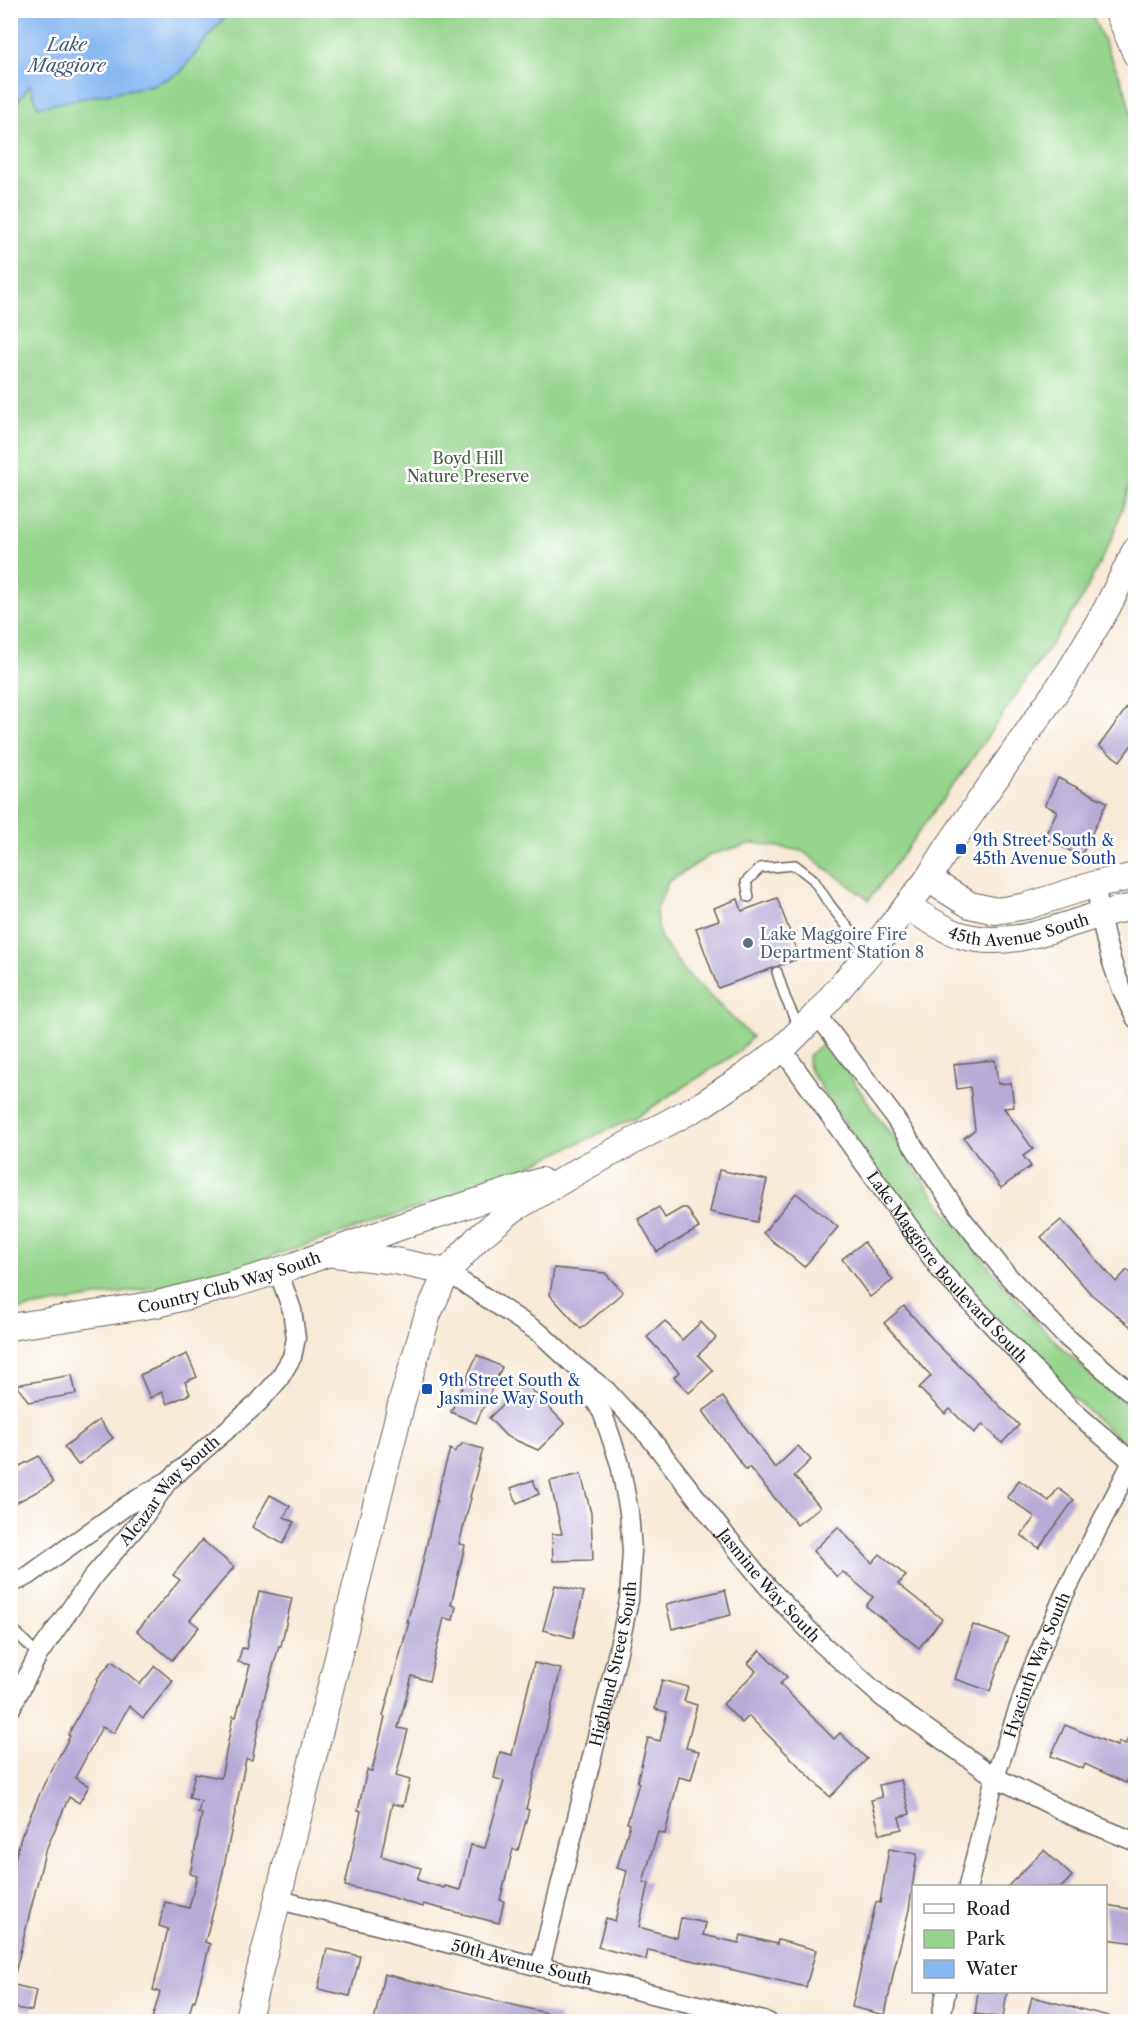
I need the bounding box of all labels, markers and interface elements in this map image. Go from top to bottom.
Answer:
water label: Lake Maggiore [26,34,107,77]
park label: Boyd Hill Nature Preserve [407,448,529,486]
place label: 9th Street South & 45th Avenue South [973,830,1116,868]
marker: 9th Street South & 45th Avenue South [954,842,968,856]
street label: 45th Avenue South [945,909,1091,950]
place label: Lake Maggoire Fire Department Station 8 [760,924,924,962]
marker: Lake Maggoire Fire Department Station 8 [741,936,755,950]
street label: Lake Maggiore Boulevard South [863,1167,1032,1367]
street label: Country Club Way South [136,1247,323,1317]
place label: 9th Street South & Jasmine Way South [436,1370,584,1408]
marker: 9th Street South & Jasmine Way South [420,1382,434,1396]
street label: Alcazar Way South [114,1431,224,1550]
street label: Jasmine Way South [712,1522,825,1646]
street label: Highland Street South [585,1581,640,1749]
street label: Hyacinth Way South [999,1589,1074,1740]
legend [912,1885,1107,1993]
text: Road [966,1898,1011,1920]
text: Park [966,1928,1007,1950]
street label: 50th Avenue South [450,1935,594,1989]
text: Water [965,1958,1018,1980]

